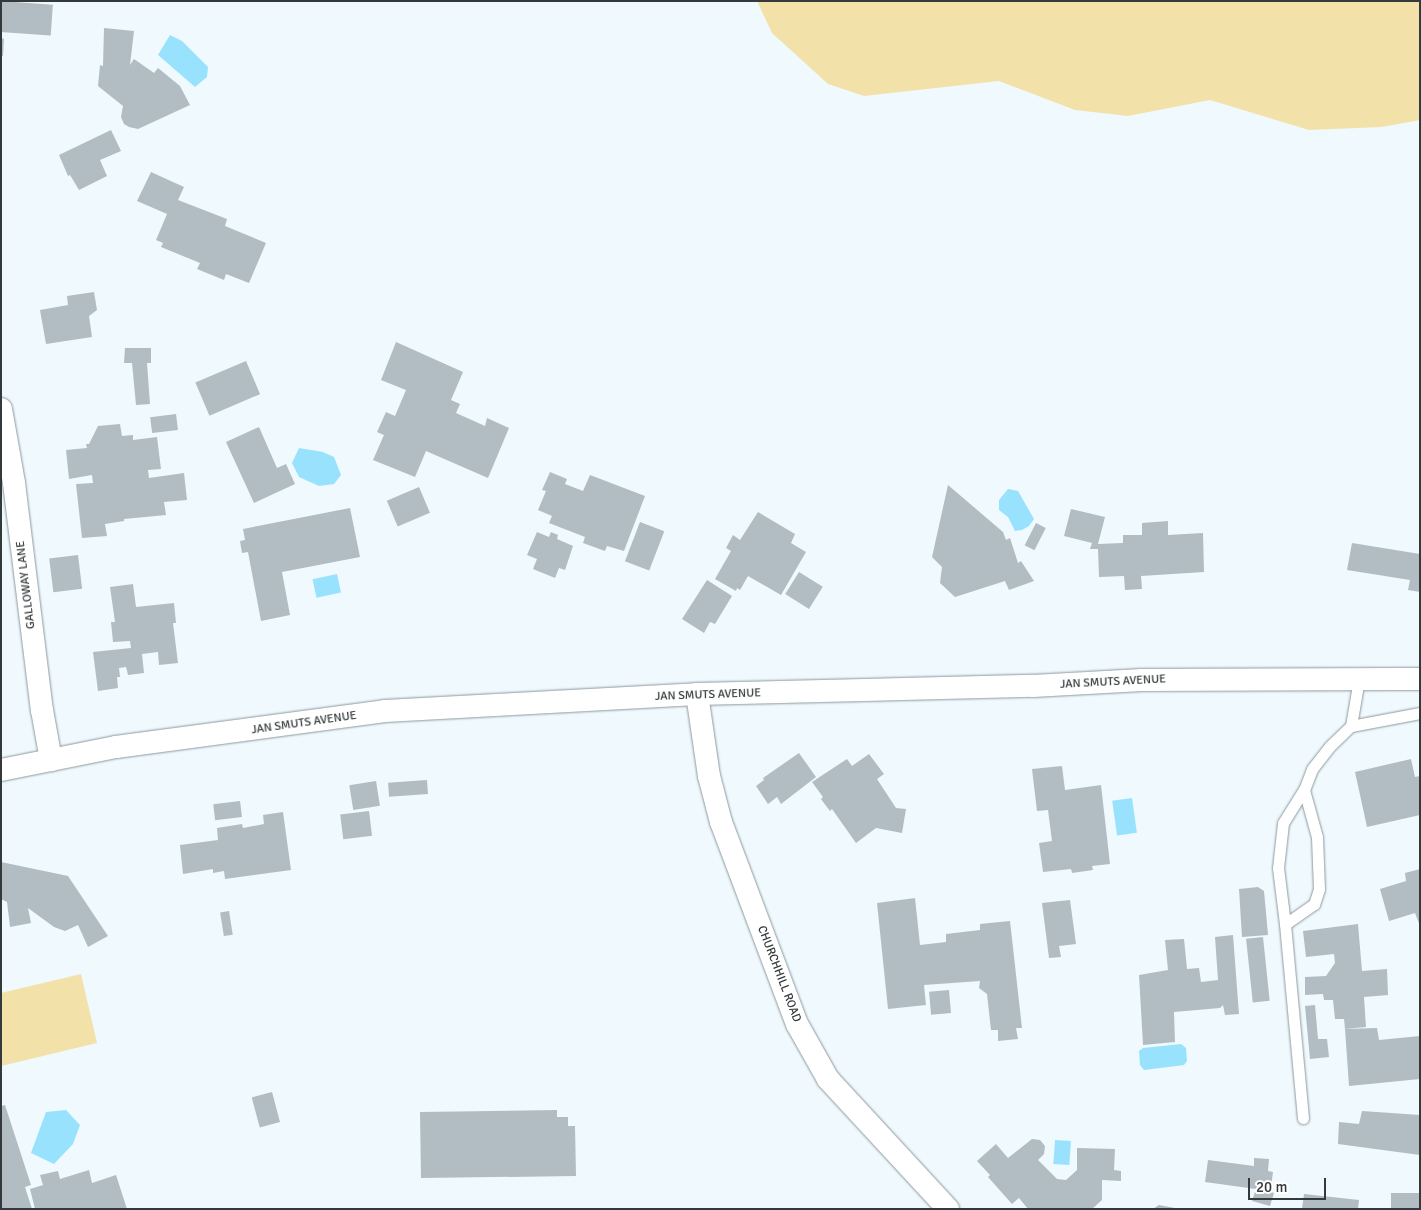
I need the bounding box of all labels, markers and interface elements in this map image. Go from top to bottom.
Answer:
street label: GALLOWAY LANE [13,540,39,630]
street label: JAN SMUTS AVENUE [1060,672,1166,692]
street label: JAN SMUTS AVENUE [655,686,761,704]
street label: JAN SMUTS AVENUE [250,708,358,738]
street label: CHURCHHILL ROAD [754,924,804,1024]
scale bar [1251,1168,1328,1200]
text: 20 m [1256,1178,1287,1196]

